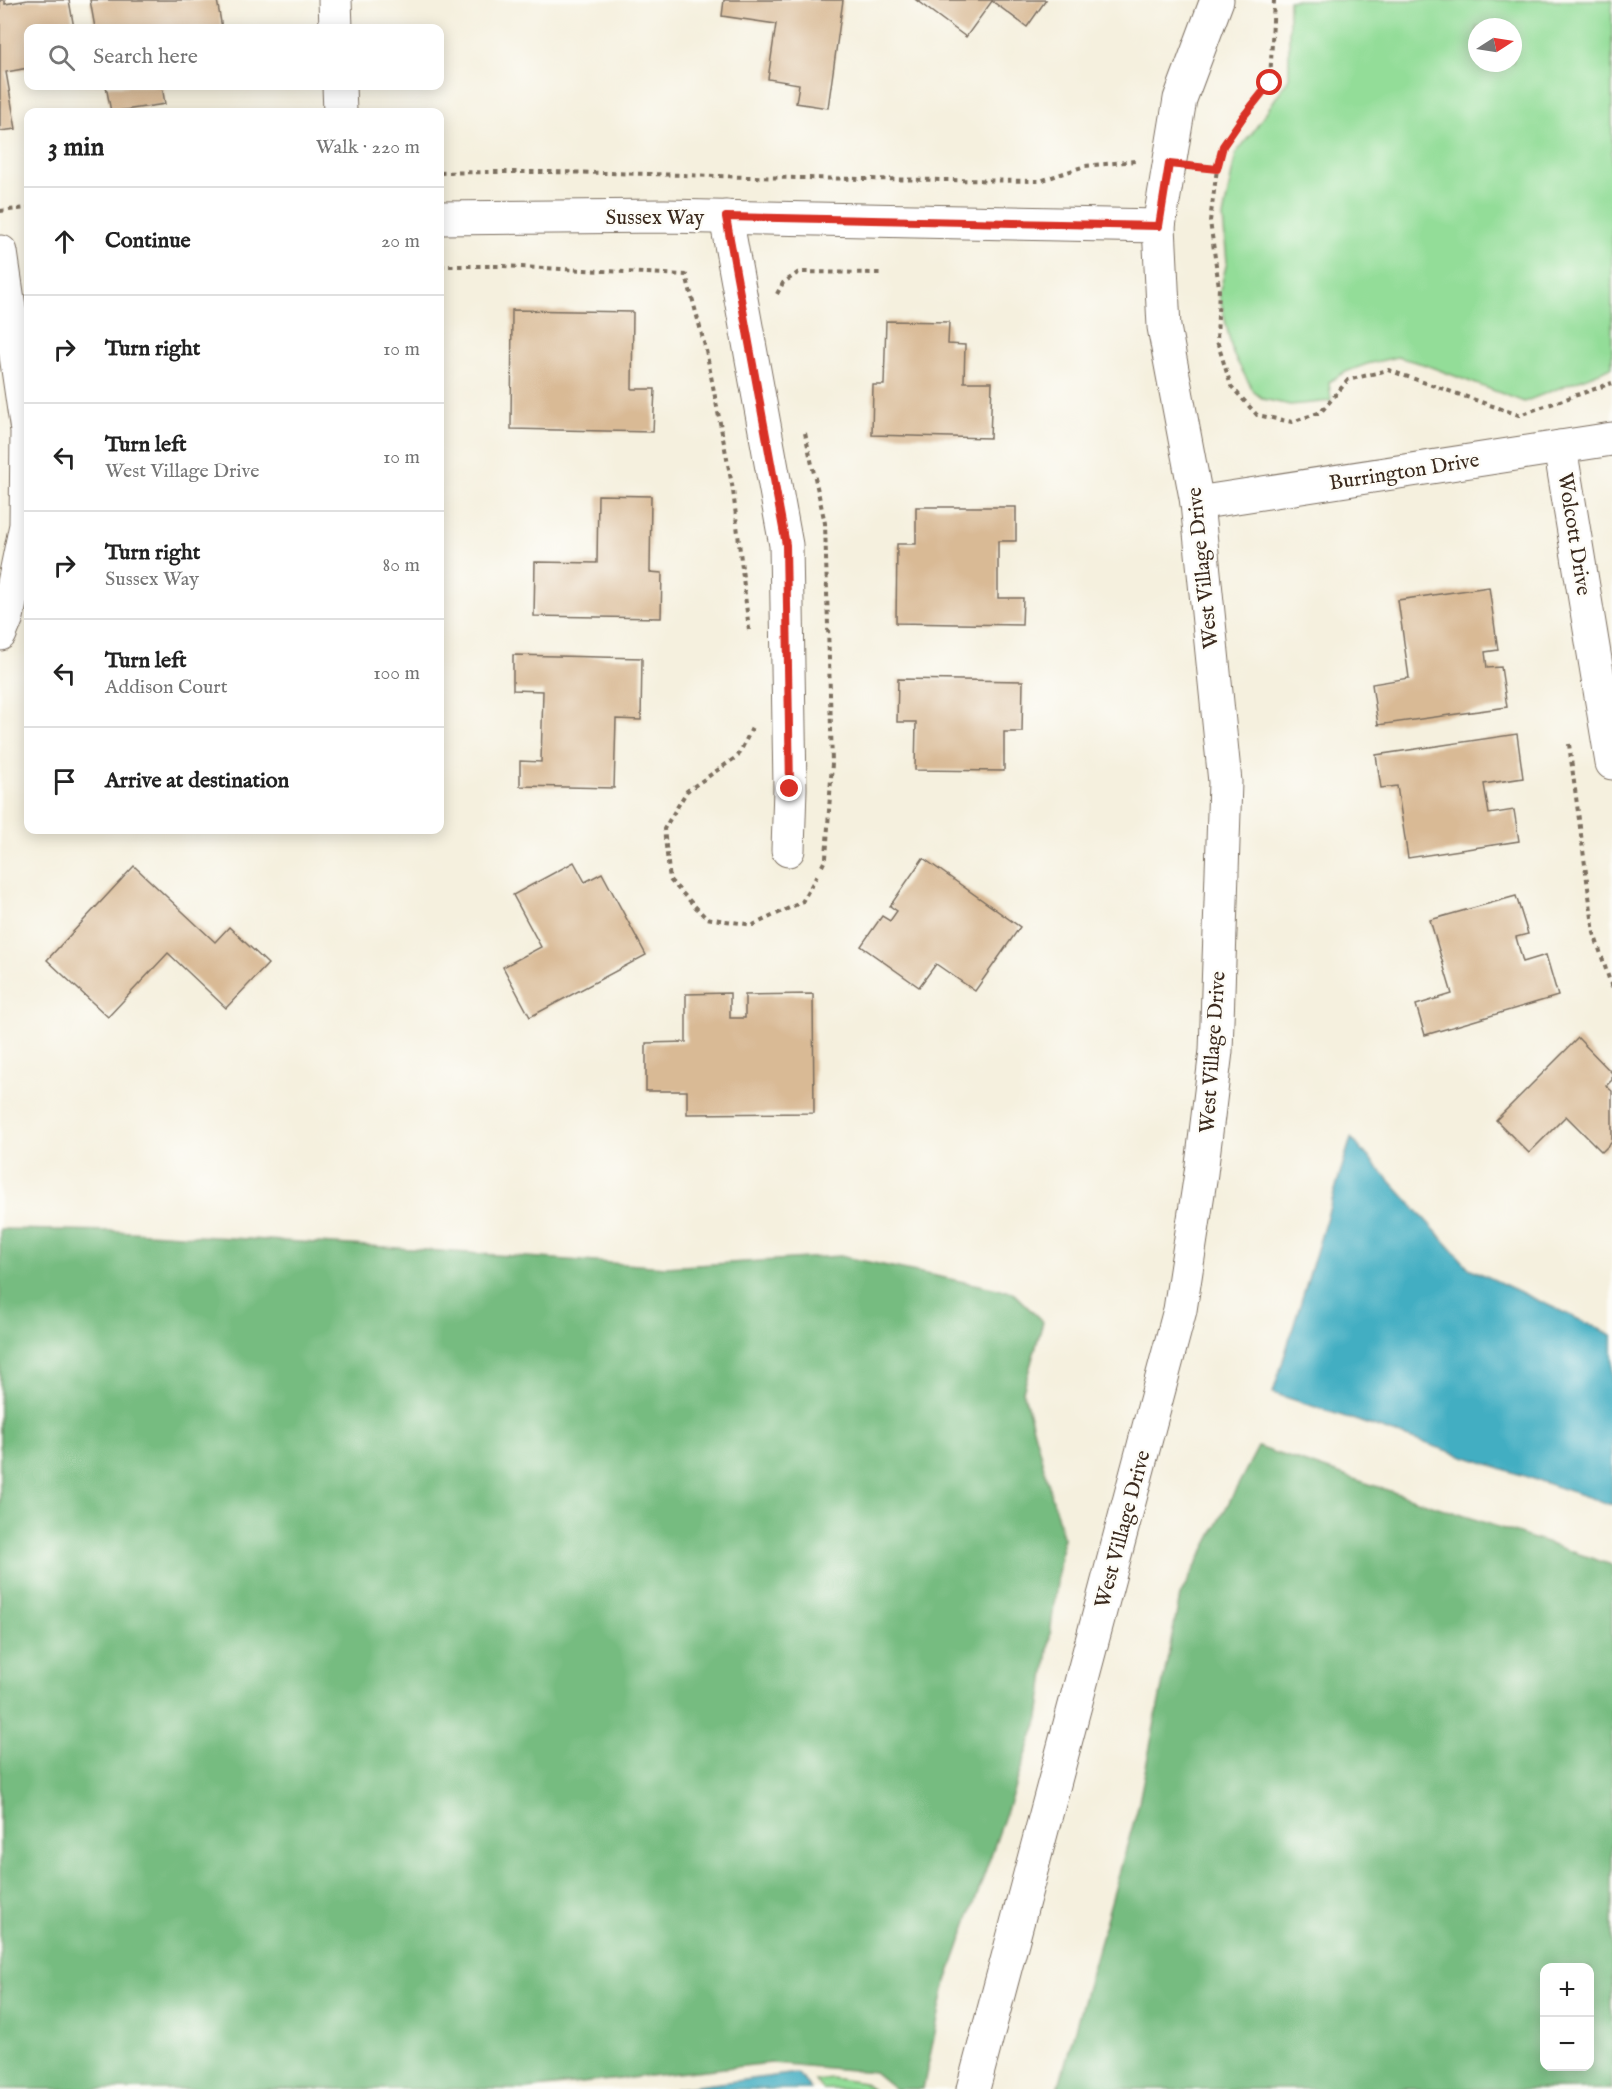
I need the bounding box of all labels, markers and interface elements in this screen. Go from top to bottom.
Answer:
north arrow [1468,18,1522,72]
search box [24,24,444,90]
icon: search [45,41,78,74]
text: Search here [93,43,198,71]
route start [1256,69,1282,95]
text: 3 min [48,131,104,164]
text: Walk · 220 m [316,135,420,160]
street label: Sussex Way [606,205,705,232]
icon: ahead [48,225,81,258]
text: Continue [105,227,191,255]
text: 20 m [381,229,420,254]
icon: right [48,333,81,366]
text: Turn right [105,335,200,363]
text: 10 m [383,337,420,362]
text: Turn left [105,431,187,459]
icon: left [48,441,81,474]
text: 10 m [383,445,420,470]
street label: Burrington Drive [1327,447,1482,498]
text: West Village Drive [105,459,260,484]
street label: Wolcott Drive [1550,471,1597,598]
street label: West Village Drive [1182,485,1225,650]
text: Turn right [105,539,200,567]
icon: right [48,549,81,582]
text: 80 m [383,553,420,578]
text: Sussex Way [105,567,199,592]
text: Turn left [105,647,187,675]
icon: left [48,657,81,690]
text: 100 m [373,661,420,686]
text: Addison Court [105,675,228,700]
icon: arrive [48,765,81,798]
text: Arrive at destination [105,767,289,795]
route end [776,775,802,801]
street label: West Village Drive [1194,970,1233,1134]
street label: West Village Drive [1089,1447,1158,1611]
map controls [1540,1963,1594,2071]
button: + [1540,1963,1594,2017]
button: − [1540,2017,1594,2071]

